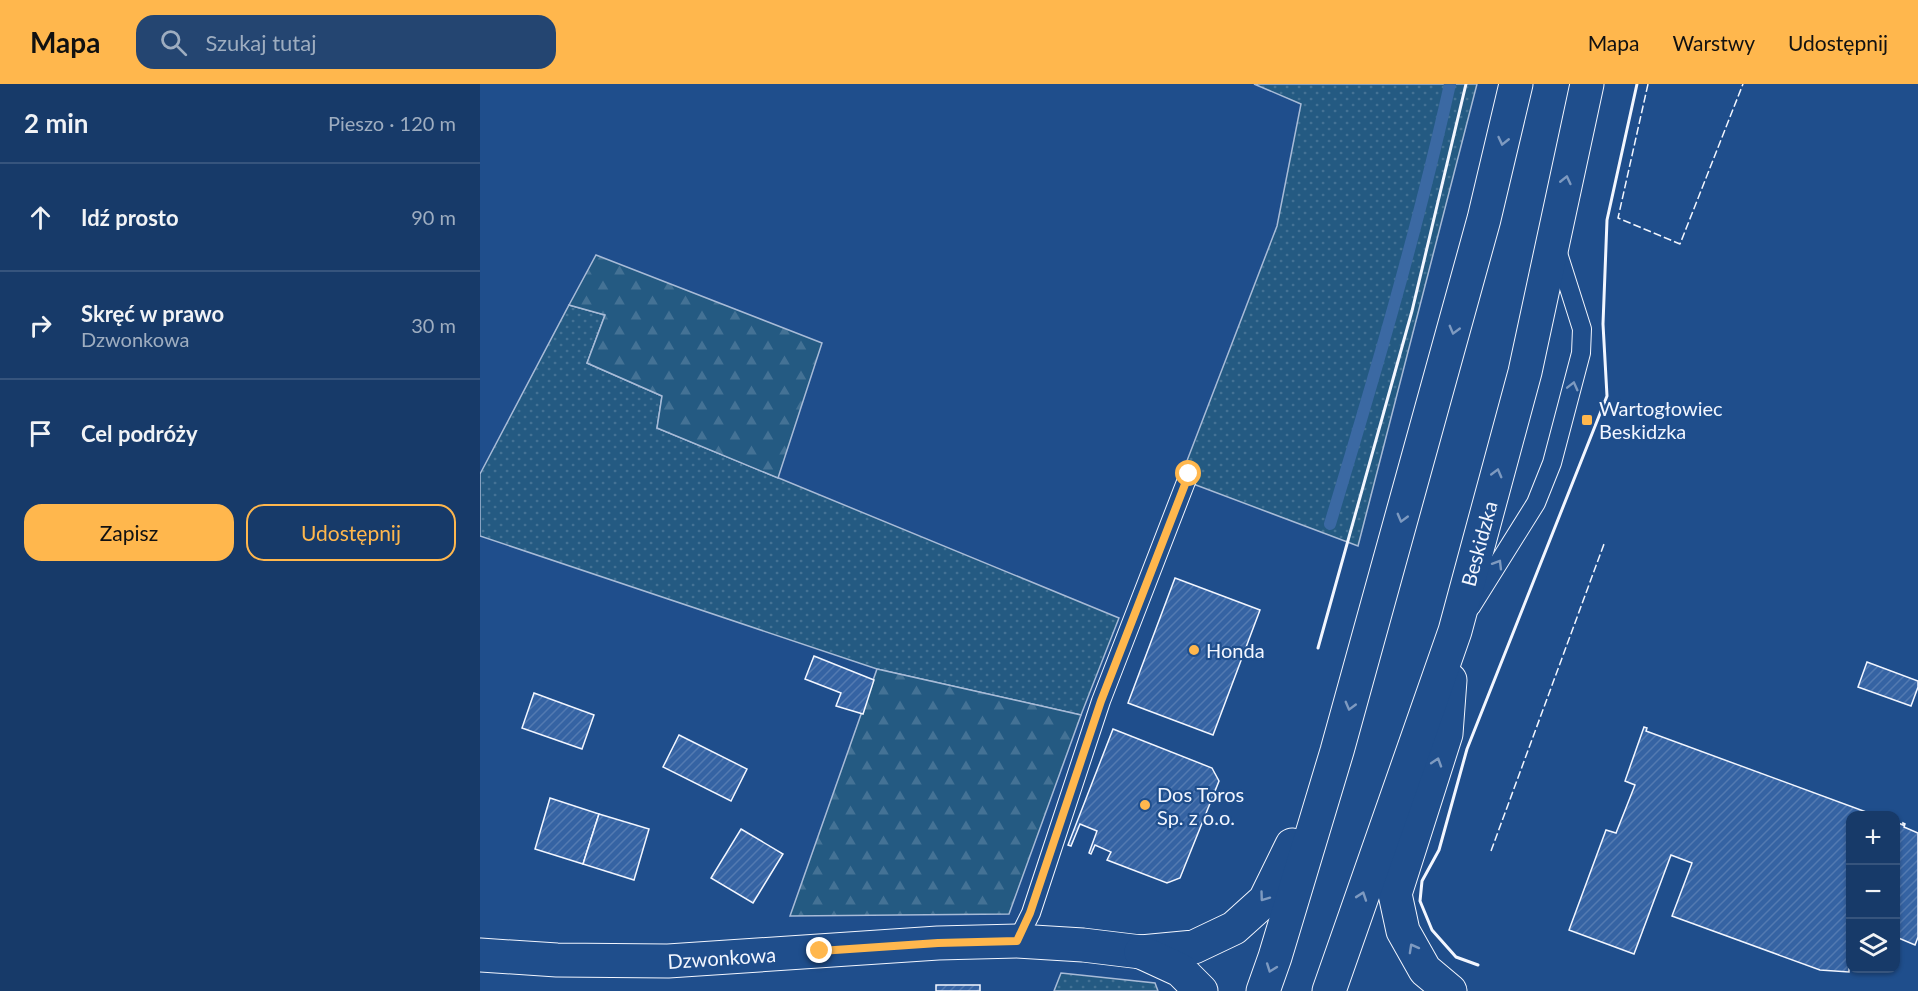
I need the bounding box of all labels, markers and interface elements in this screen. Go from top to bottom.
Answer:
search box [136,15,556,69]
text: Mapa [30,25,100,59]
icon: search [157,26,190,59]
text: Szukaj tutaj [205,29,316,56]
text: Mapa [1588,30,1640,55]
text: Warstwy [1673,30,1755,55]
text: Udostępnij [1788,30,1888,55]
text: 2 min [24,107,88,139]
text: Pieszo · 120 m [328,111,456,135]
one-way arrow [1497,136,1510,146]
one-way arrow [1558,175,1571,185]
icon: ahead [24,201,57,234]
text: Idź prosto [81,204,179,231]
text: 90 m [411,205,456,229]
text: Skręć w prawo [81,300,224,327]
icon: right [24,309,57,342]
text: 30 m [411,313,456,337]
one-way arrow [1448,325,1461,335]
text: Dzwonkowa [81,327,189,351]
one-way arrow [1566,381,1579,391]
place label: Wartogłowiec Beskidzka [1599,396,1723,443]
marker: Wartogłowiec Beskidzka [1580,413,1594,427]
icon: arrive [24,417,57,450]
text: Cel podróży [81,420,198,447]
route start [1175,460,1201,486]
one-way arrow [1490,468,1503,478]
street label: Beskidzka [1456,498,1502,589]
button: Zapisz [24,504,234,561]
button: Udostępnij [246,504,456,561]
one-way arrow [1396,513,1409,523]
one-way arrow [1491,560,1502,570]
place label: Honda [1206,638,1265,662]
marker: Honda [1187,643,1201,657]
one-way arrow [1345,700,1357,710]
one-way arrow [1429,757,1442,768]
place label: Dos Toros Sp. z o.o. [1157,782,1244,829]
marker: Dos Toros Sp. z o.o. [1138,798,1152,812]
map controls [1846,811,1900,973]
button: + [1846,811,1900,865]
button: − [1846,865,1900,919]
one-way arrow [1260,891,1271,902]
one-way arrow [1355,891,1368,902]
button: layers [1846,919,1900,973]
route end [806,937,832,963]
street label: Dzwonkowa [667,942,777,973]
one-way arrow [1408,943,1420,954]
one-way arrow [1266,962,1278,973]

